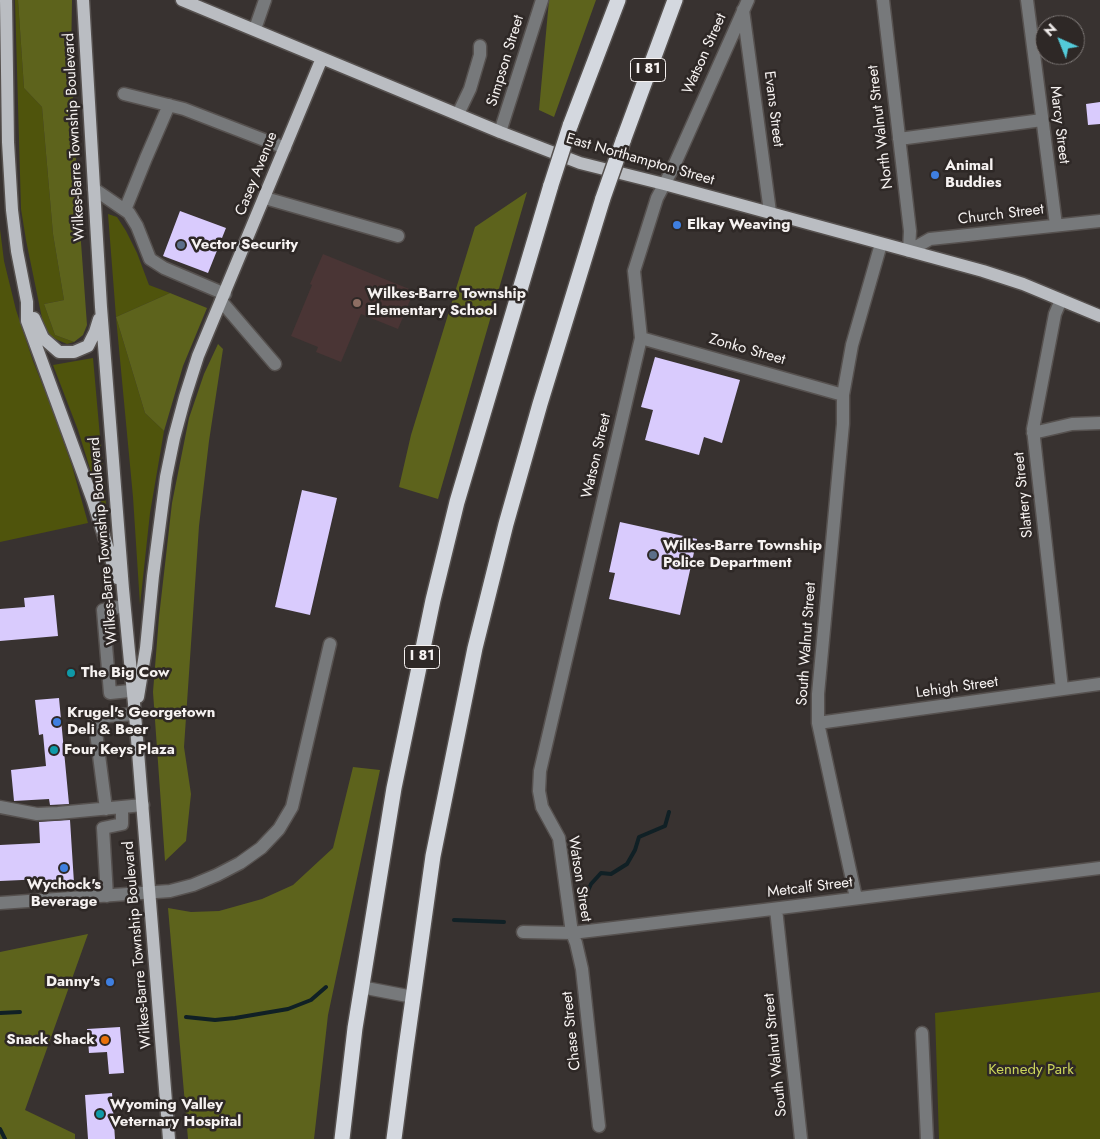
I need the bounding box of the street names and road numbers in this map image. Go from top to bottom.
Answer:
street label: Watson Street [679,11,731,97]
street label: Simpson Street [484,13,528,109]
street label: Wilkes-Barre Township Boulevard [61,32,89,242]
road number: I 81 [630,58,666,82]
street label: North Walnut Street [864,64,898,190]
street label: Evans Street [759,70,787,148]
street label: Marcy Street [1045,85,1073,165]
street label: Casey Avenue [232,129,282,219]
street label: East Northampton Street [564,130,716,190]
street label: Church Street [957,201,1045,229]
street label: Zonko Street [707,331,787,369]
street label: Watson Street [578,412,616,500]
street label: Wilkes-Barre Township Boulevard [86,436,122,646]
street label: Slattery Street [1011,451,1037,539]
street label: South Walnut Street [794,582,820,706]
road number: I 81 [404,646,440,669]
street label: Lehigh Street [915,673,999,703]
street label: Watson Street [563,835,595,923]
street label: Wilkes-Barre Township Boulevard [120,840,156,1050]
street label: Metcalf Street [766,874,854,902]
street label: Chase Street [559,991,585,1071]
street label: South Walnut Street [761,992,791,1118]

